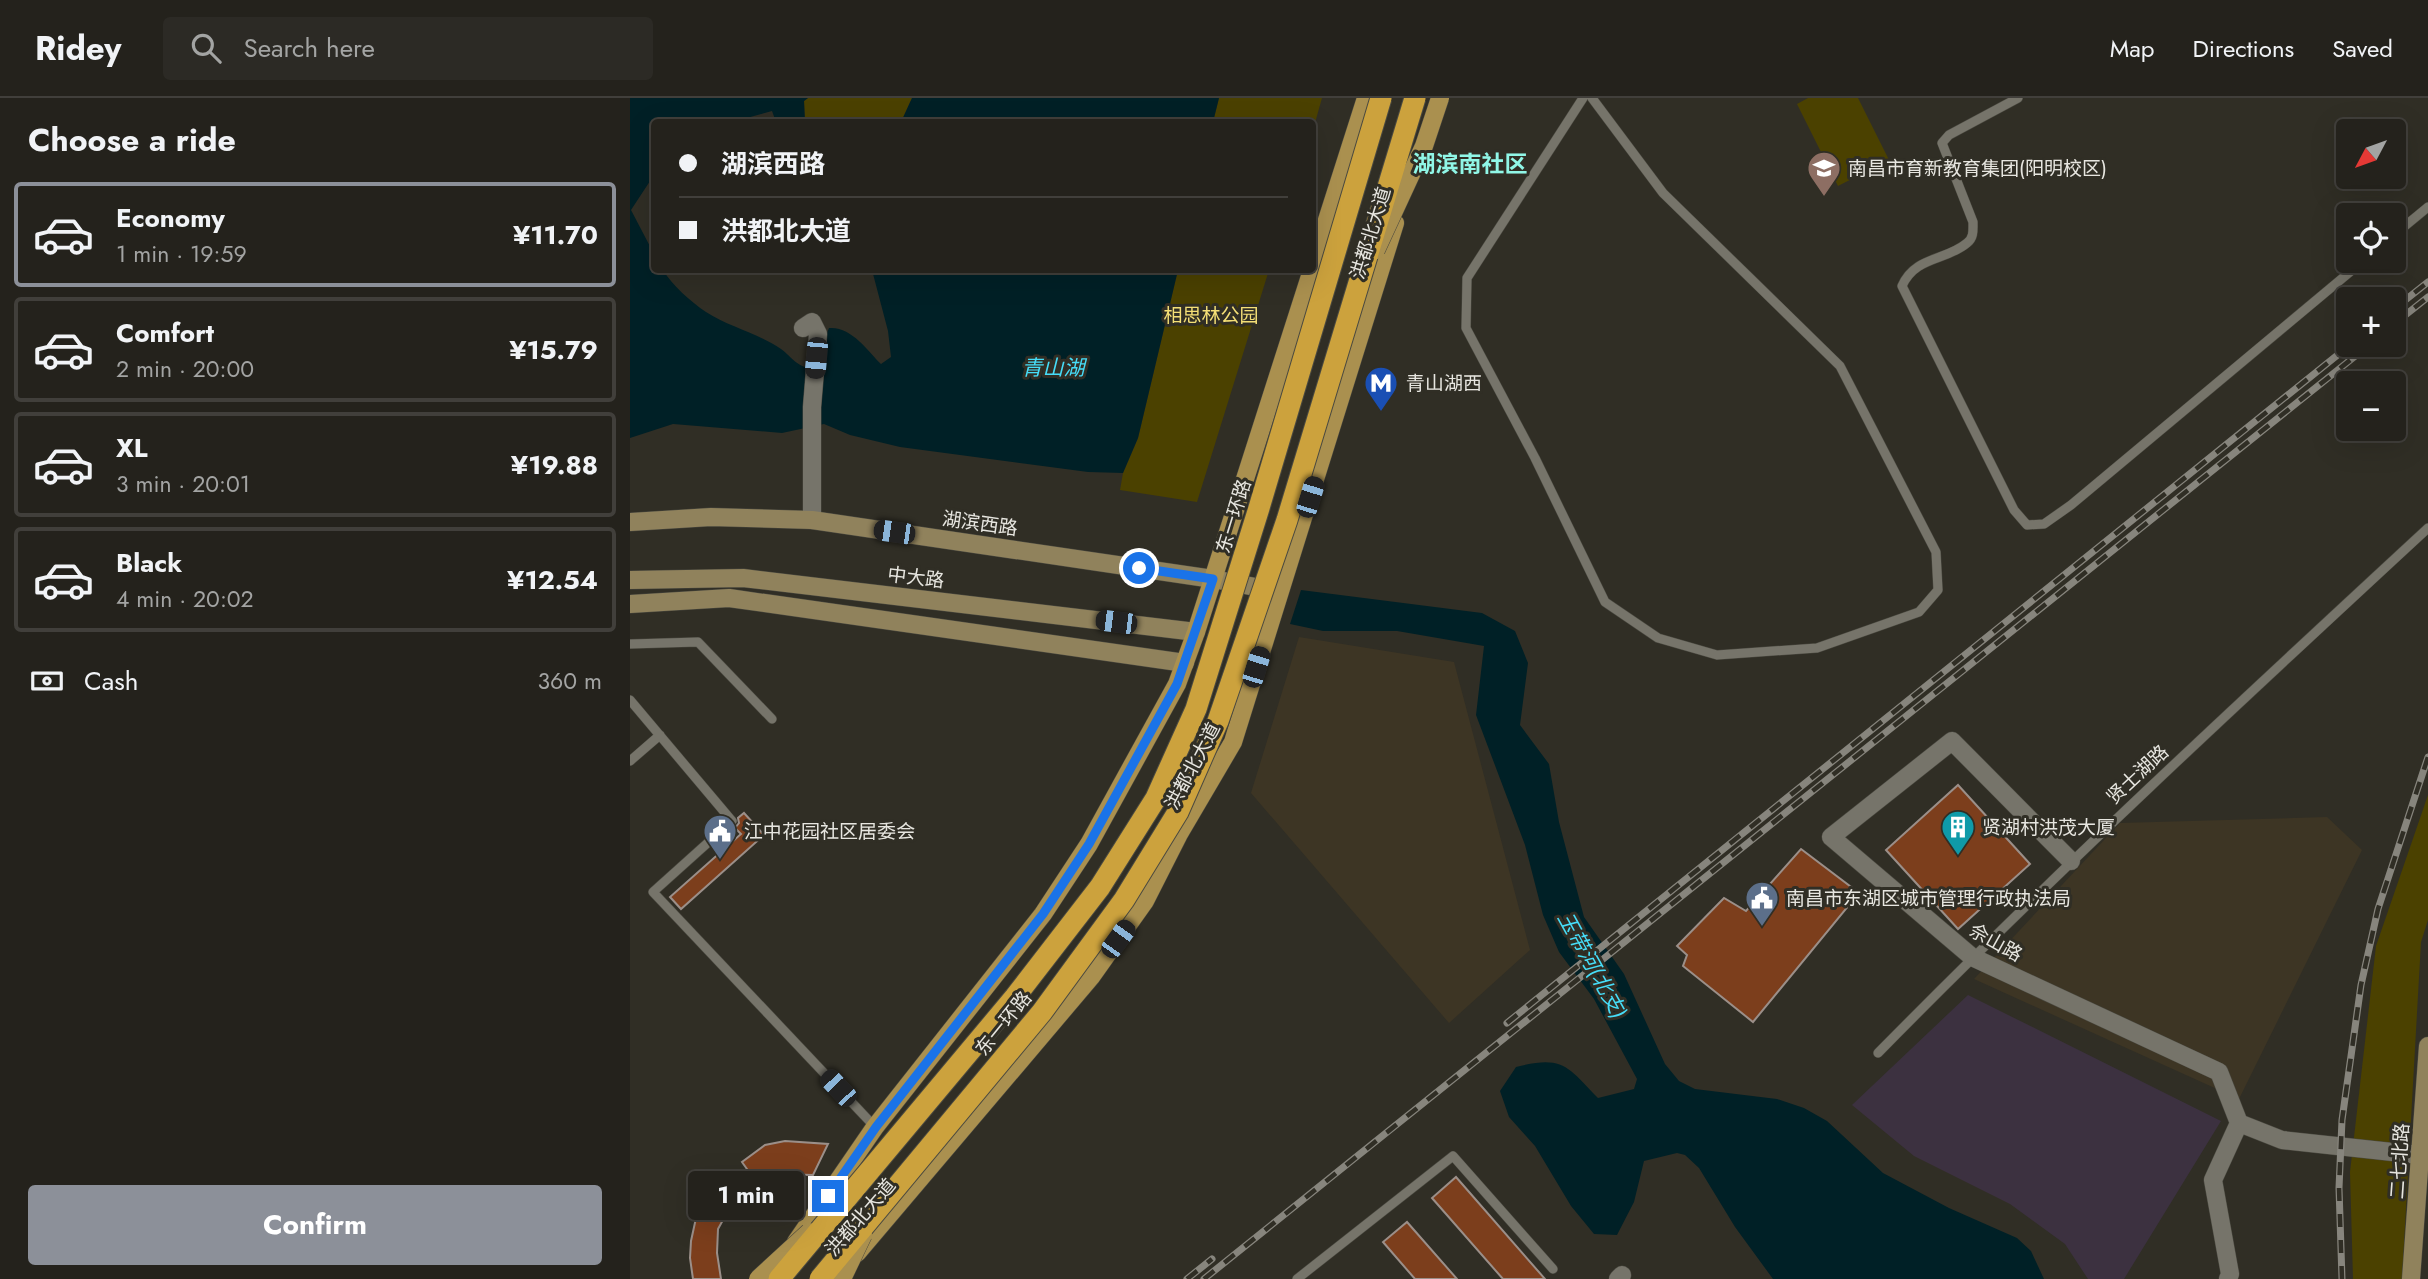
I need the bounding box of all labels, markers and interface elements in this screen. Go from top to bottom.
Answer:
search box [163,17,653,80]
text: Ridey [35,25,121,72]
icon: search [187,29,225,67]
text: Search here [243,29,375,67]
text: Map [2110,31,2155,66]
text: Directions [2193,31,2294,66]
text: Saved [2332,31,2393,66]
text: Choose a ride [28,117,236,163]
north arrow [2336,119,2406,189]
map controls [2336,119,2406,441]
text: 湖滨西路 [721,145,825,183]
district label: 湖滨南社区 [1413,147,1528,181]
school or university icon: 南昌市育新教育集团(阳明校区) [1805,149,1843,198]
place label: 南昌市育新教育集团(阳明校区) [1848,155,2107,182]
street label: 洪都北大道 [1344,184,1397,283]
text: Economy [116,199,225,237]
icon: car [32,203,95,266]
button: locate [2336,203,2406,273]
text: 洪都北大道 [721,212,851,250]
text: ¥11.70 [513,216,598,254]
text: 1 min · 19:59 [116,237,247,271]
button: + [2336,287,2406,357]
park label: 相思林公园 [1163,302,1259,329]
text: Comfort [116,314,214,352]
icon: car [32,318,95,381]
text: ¥15.79 [509,331,598,369]
car [804,336,829,380]
text: 2 min · 20:00 [116,352,254,386]
water label: 青山湖 [1022,353,1087,383]
metro station icon: 青山湖西 [1362,364,1400,413]
place label: 青山湖西 [1406,370,1482,397]
button: − [2336,371,2406,441]
text: XL [116,429,148,467]
icon: car [32,433,95,496]
text: ¥19.88 [511,446,598,484]
text: 3 min · 20:01 [116,467,250,501]
car [1294,474,1327,520]
street label: 东一环路 [1209,476,1258,556]
street label: 湖滨西路 [940,505,1019,542]
car [872,519,917,545]
text: Black [116,544,182,582]
icon: car [32,548,95,611]
route start [1123,552,1155,584]
text: ¥12.54 [507,561,598,599]
street label: 中大路 [886,561,946,594]
text: 4 min · 20:02 [116,582,254,616]
car [1094,609,1139,635]
car [1240,644,1273,690]
icon: cash [28,662,66,700]
text: Cash [84,662,138,700]
text: 360 m [538,664,602,698]
street label: 洪都北大道 [1158,718,1227,815]
street label: 贤士湖路 [2100,739,2174,810]
building icon: 贤湖村洪茂大厦 [1939,808,1977,857]
public building icon: 江中花园社区居委会 [701,812,739,861]
place label: 贤湖村洪茂大厦 [1982,814,2115,841]
place label: 江中花园社区居委会 [744,818,915,845]
public building icon: 南昌市东湖区城市管理行政执法局 [1743,879,1781,928]
place label: 南昌市东湖区城市管理行政执法局 [1786,885,2071,912]
water label: 玉带河(北支) [1550,906,1634,1024]
car [1098,916,1139,962]
street label: 佘山路 [1964,917,2027,968]
street label: 东一环路 [969,985,1038,1061]
car [816,1065,861,1111]
street label: 二七北路 [2383,1122,2416,1200]
callout: 1 min [688,1172,804,1220]
street label: 洪都北大道 [819,1173,902,1262]
text: 1 min [717,1178,775,1212]
route end [812,1180,844,1212]
button: Confirm [28,1185,602,1265]

